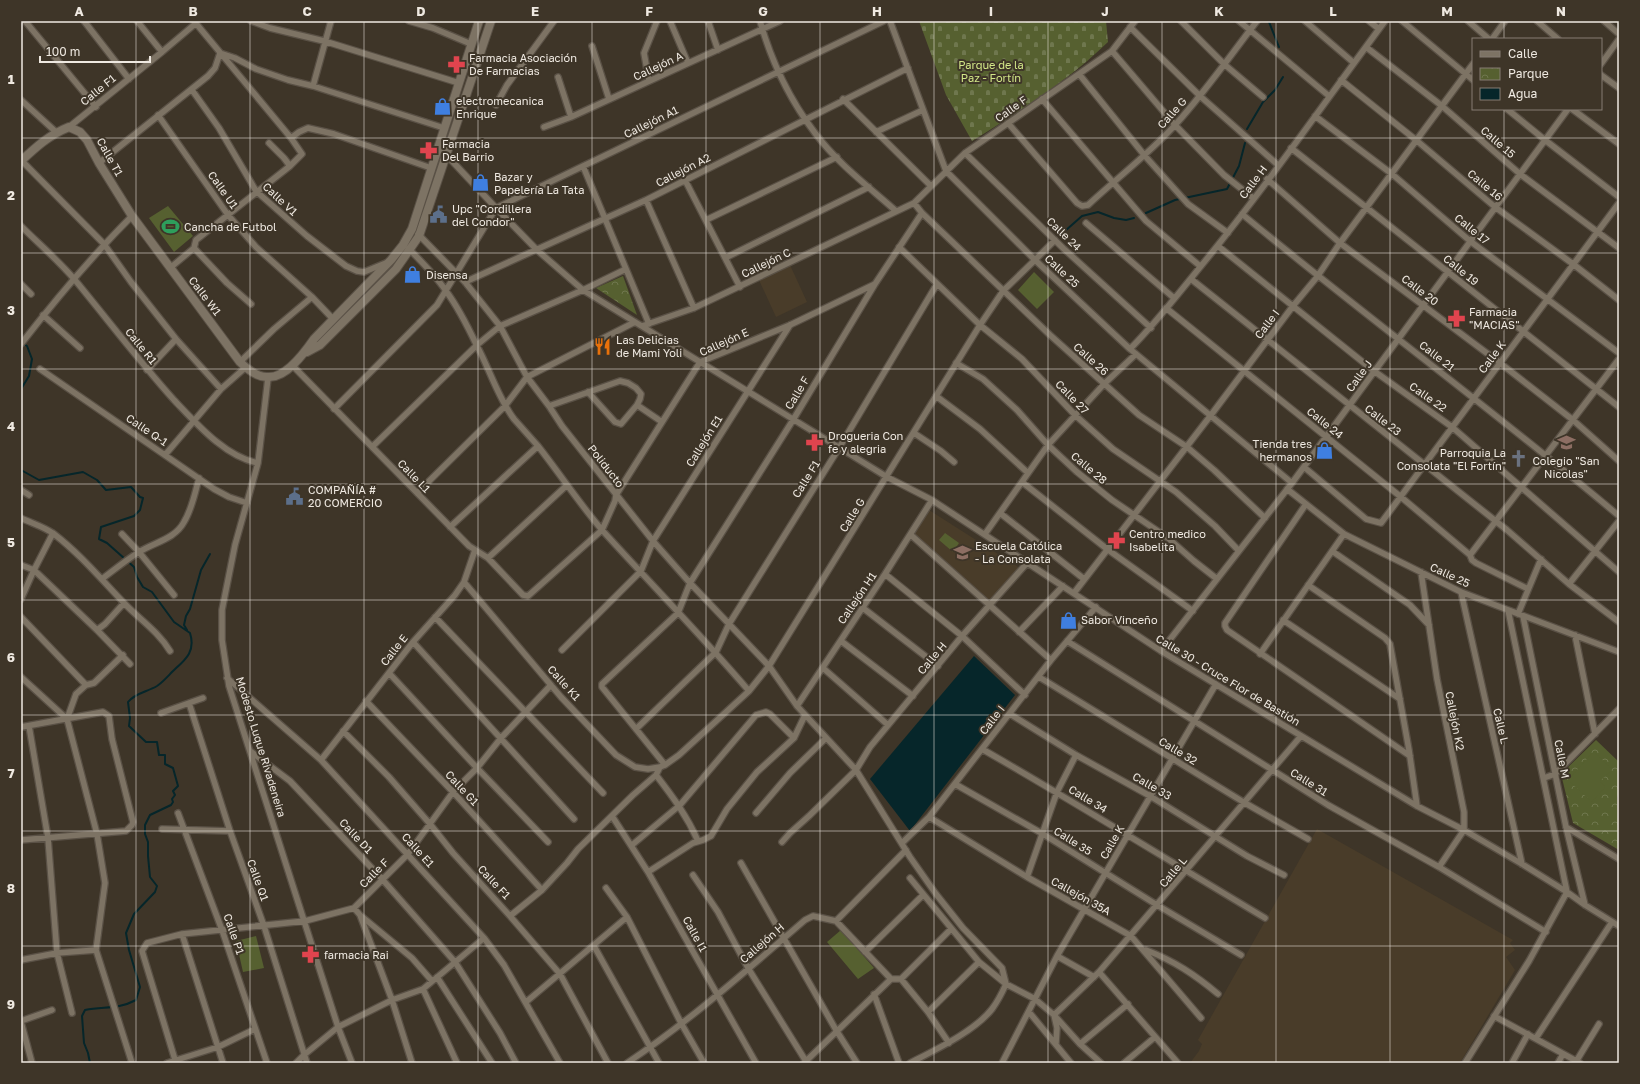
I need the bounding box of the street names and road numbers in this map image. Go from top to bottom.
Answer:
street label: Callejón A [631,48,685,83]
street label: Calle F1 [77,71,118,108]
street label: Calle F [992,93,1030,124]
street label: Calle G [1154,94,1189,131]
street label: Callejón A1 [622,103,680,140]
street label: Calle 15 [1478,123,1518,160]
street label: Calle T1 [95,135,126,178]
street label: Callejón A2 [653,150,712,189]
street label: Calle H [1236,163,1269,201]
street label: Calle 16 [1465,166,1506,203]
street label: Calle U1 [206,168,241,211]
street label: Calle V1 [260,179,300,218]
street label: Calle 17 [1452,211,1492,247]
street label: Calle 24 [1044,214,1084,253]
street label: Callejón C [739,245,793,280]
street label: Calle 25 [1042,251,1082,290]
street label: Calle 19 [1441,251,1482,288]
street label: Calle 20 [1399,271,1442,308]
street label: Calle W1 [186,274,224,318]
street label: Calle I [1251,307,1282,341]
street label: Calle R1 [123,325,160,366]
street label: Callejón E [697,325,751,358]
street label: Calle 21 [1417,338,1458,373]
street label: Calle K [1475,338,1508,376]
street label: Calle 26 [1071,339,1112,378]
street label: Calle J [1343,357,1374,394]
street label: Calle F [782,373,812,412]
street label: Calle 27 [1053,377,1092,416]
street label: Calle 22 [1407,379,1449,414]
street label: Calle 23 [1363,401,1404,438]
street label: Calle 24 [1305,404,1346,441]
street label: Calle Q-1 [124,411,171,448]
street label: Callejón E1 [683,413,724,469]
street label: Poliducto [586,442,627,490]
street label: Calle 28 [1069,449,1110,487]
street label: Calle L1 [395,456,433,495]
street label: Calle F1 [789,458,822,500]
street label: Calle G [836,495,867,534]
street label: Calle 25 [1428,560,1472,589]
street label: Callejón H1 [834,569,879,626]
street label: Calle E [377,631,410,668]
street label: Calle 30 - Cruce Flor de Bastión [1154,631,1303,728]
street label: Calle H [914,639,949,676]
street label: Calle K1 [545,662,583,703]
street label: Modesto Luque Rivadeneira [234,675,289,819]
street label: Callejón K2 [1443,690,1468,752]
street label: Calle I [976,703,1007,737]
street label: Calle L [1491,707,1512,746]
street label: Calle 32 [1157,734,1200,767]
street label: Calle M [1552,738,1573,779]
street label: Calle 31 [1288,765,1330,798]
street label: Calle G1 [443,768,482,808]
street label: Calle 33 [1131,769,1174,802]
street label: Calle 34 [1067,782,1110,815]
street label: Calle D1 [337,816,376,856]
street label: Calle K [1097,822,1127,861]
street label: Calle 35 [1052,824,1095,857]
street label: Calle E1 [400,830,437,870]
street label: Calle L [1156,853,1190,890]
street label: Calle F [356,855,391,890]
street label: Calle Q1 [245,857,272,902]
street label: Calle F1 [475,862,513,901]
street label: Callejón 35A [1049,874,1114,918]
street label: Calle P1 [221,912,248,956]
street label: Calle I1 [680,914,710,954]
street label: Callejón H [737,920,786,965]

